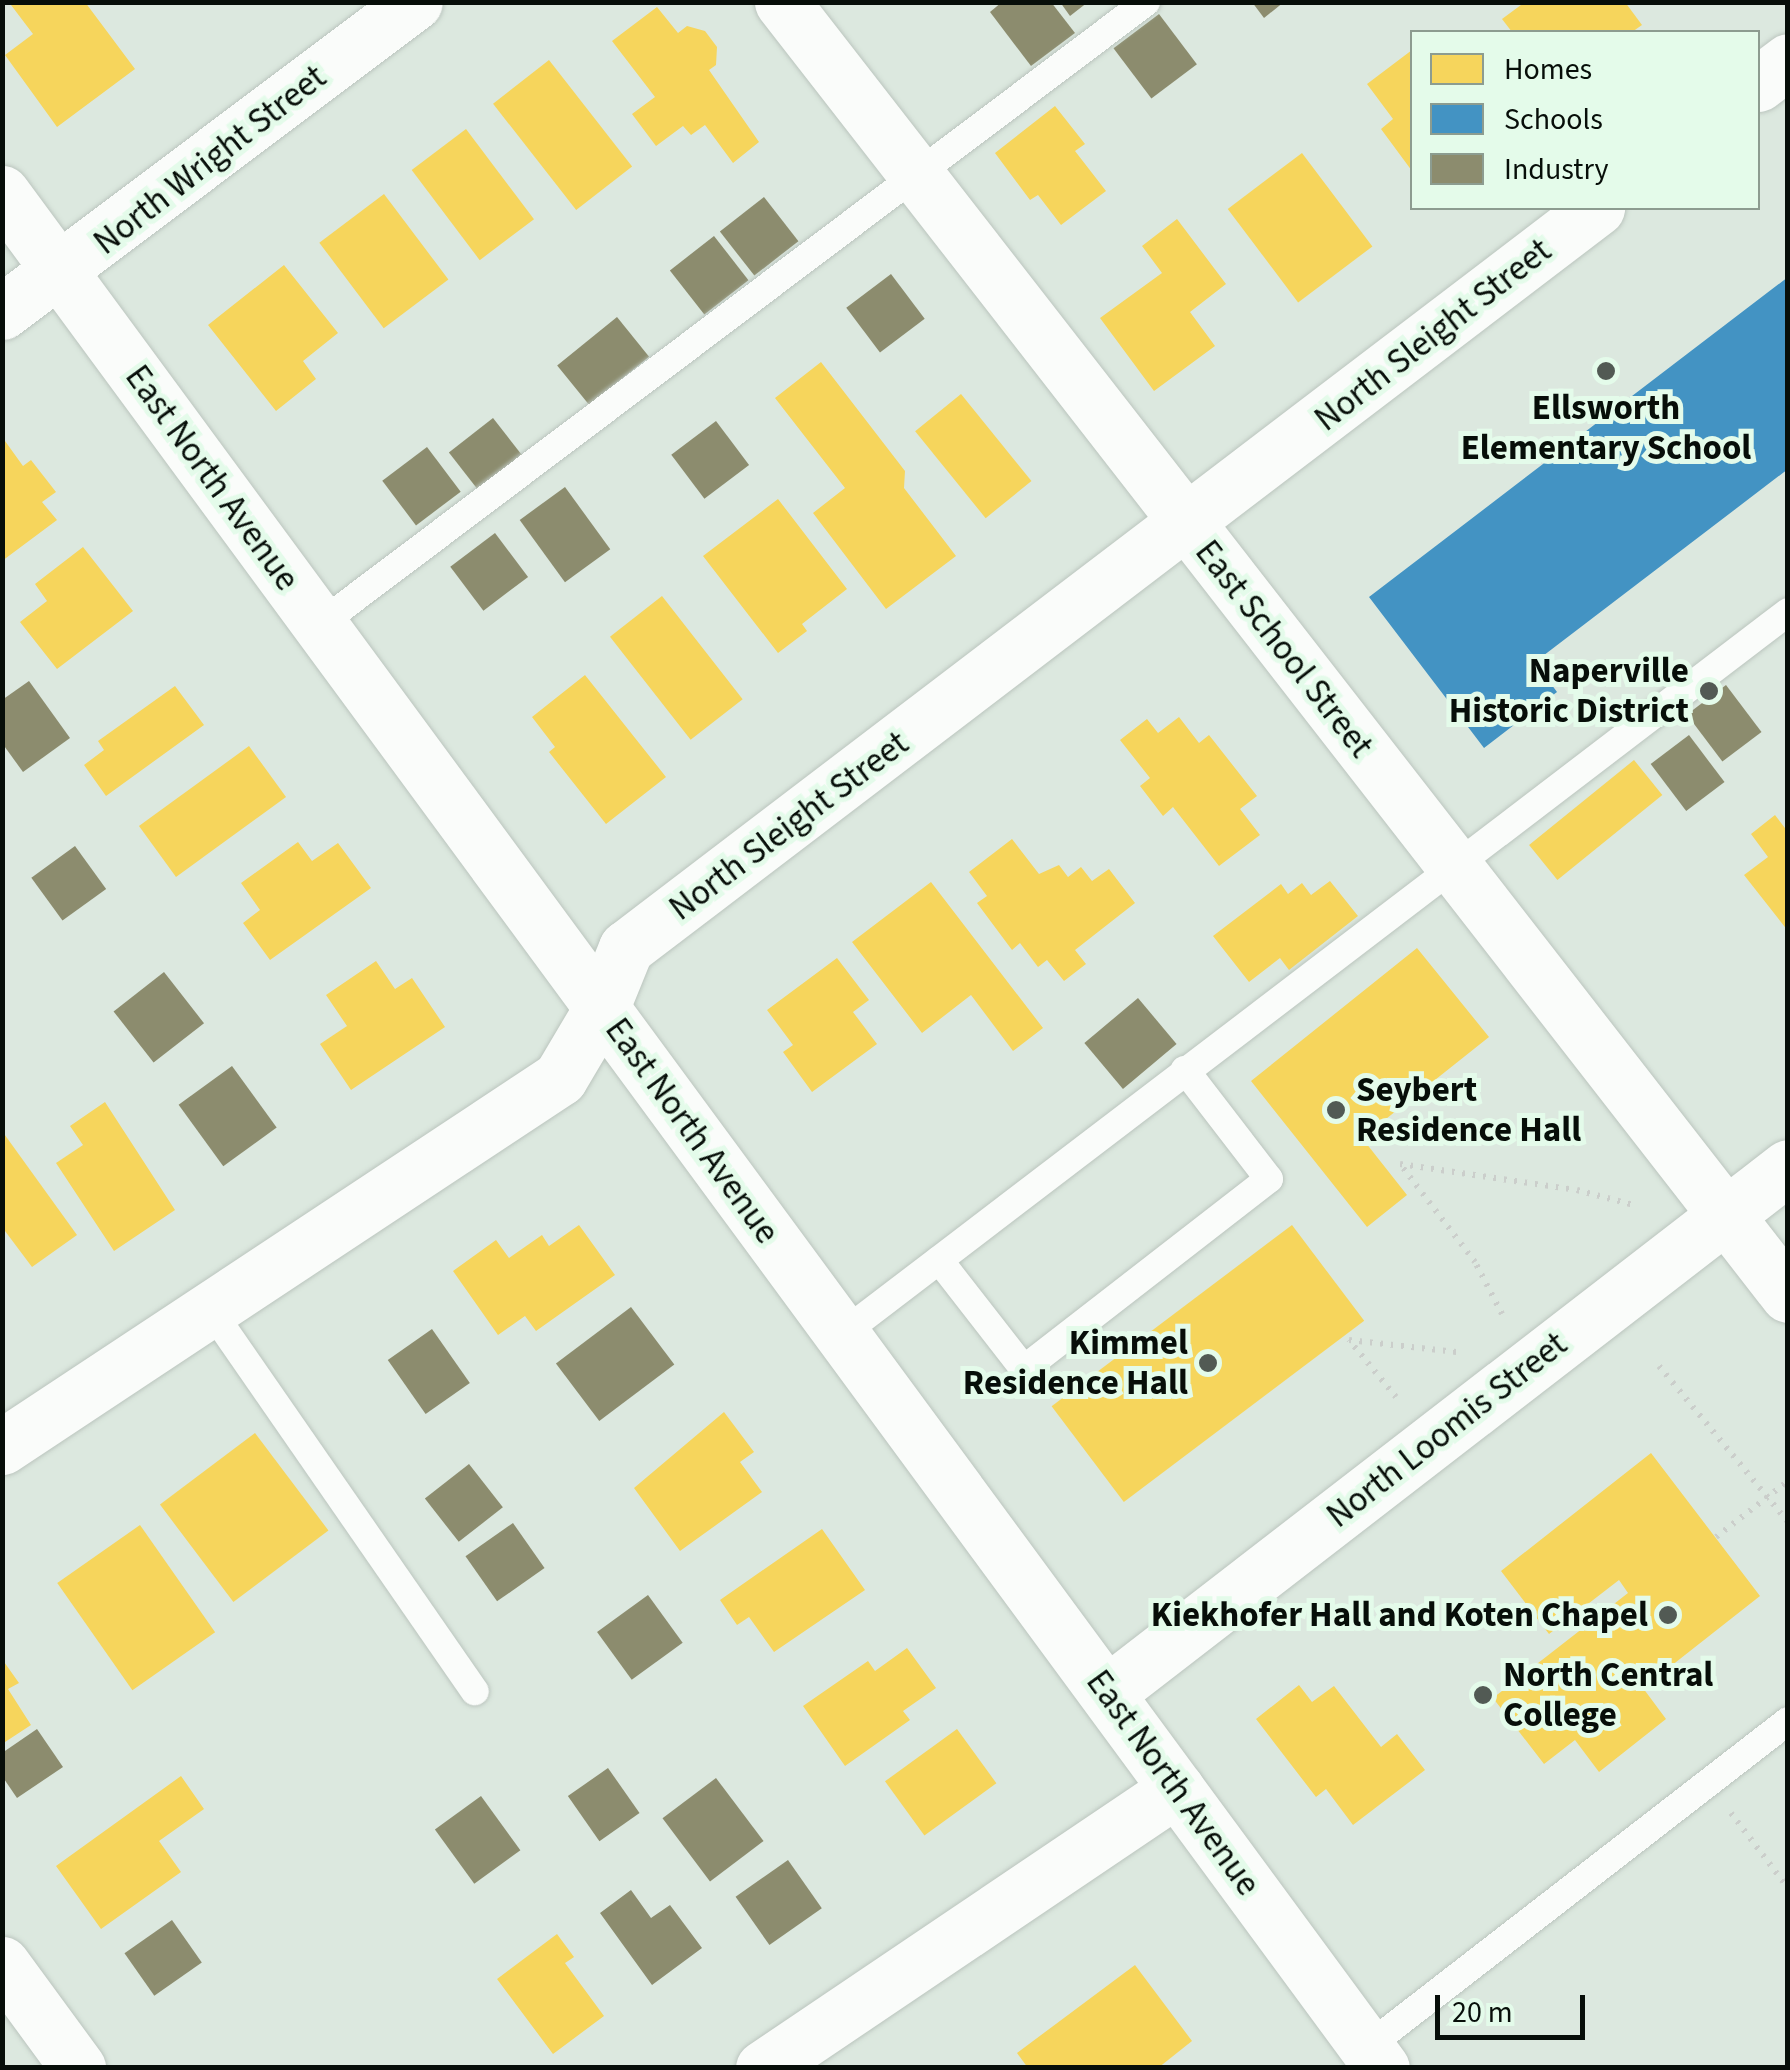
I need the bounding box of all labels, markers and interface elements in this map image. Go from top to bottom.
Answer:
legend [1410,30,1760,210]
text: Homes [1504,48,1592,91]
street label: North Wright Street [86,56,334,264]
text: Schools [1504,98,1603,141]
text: Industry [1504,148,1609,191]
street label: North Sleight Street [1306,230,1560,440]
street label: East North Avenue [116,357,308,599]
marker: Ellsworth Elementary School [1595,360,1617,382]
place label: Ellsworth Elementary School [1461,387,1751,469]
street label: East School Street [1186,532,1382,766]
place label: Naperville Historic District [1449,650,1689,732]
marker: Naperville Historic District [1698,680,1720,702]
street label: North Sleight Street [661,722,917,930]
street label: East North Avenue [596,1010,788,1252]
place label: Seybert Residence Hall [1356,1069,1581,1151]
marker: Seybert Residence Hall [1325,1099,1347,1121]
place label: Kimmel Residence Hall [963,1322,1188,1404]
street label: North Loomis Street [1319,1323,1575,1537]
marker: Kimmel Residence Hall [1197,1352,1219,1374]
place label: Kiekhofer Hall and Koten Chapel [1151,1594,1648,1636]
marker: Kiekhofer Hall and Koten Chapel [1657,1604,1679,1626]
place label: North Central College [1503,1654,1713,1736]
street label: East North Avenue [1077,1662,1269,1904]
marker: North Central College [1472,1684,1494,1706]
scale bar [1440,1975,1590,2037]
text: 20 m [1452,1991,1513,2034]

